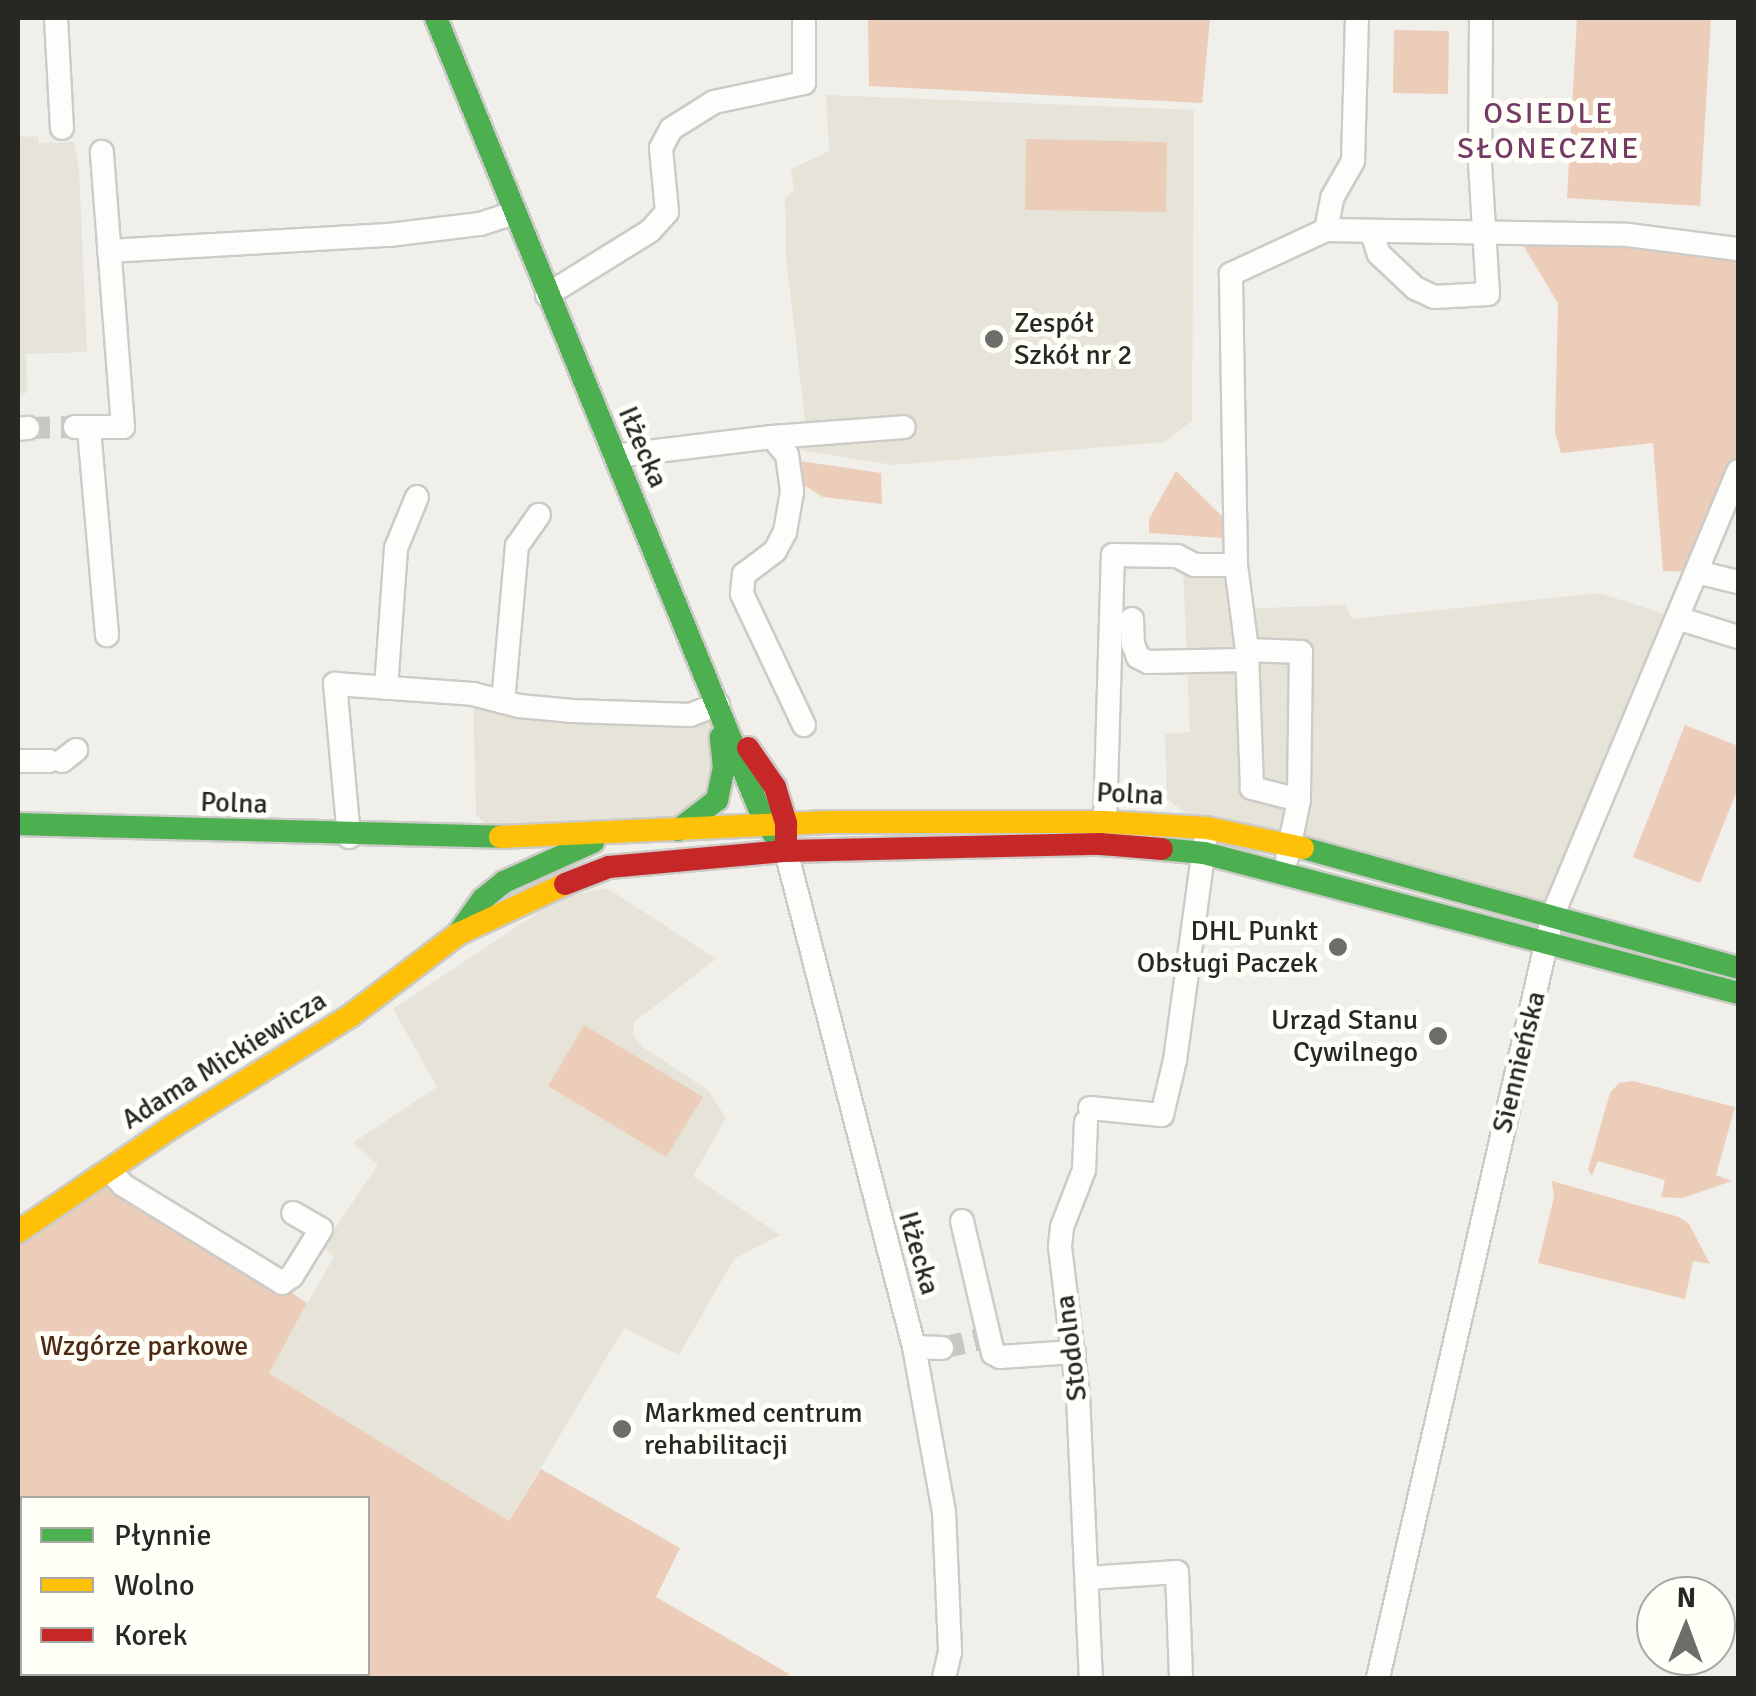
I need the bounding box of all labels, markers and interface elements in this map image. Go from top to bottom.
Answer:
district label: OSIEDLE SŁONECZNE [1457,96,1641,166]
place label: Zespół Szkół nr 2 [1014,306,1132,372]
marker: Zespół Szkół nr 2 [983,328,1005,350]
street label: Iłżecka [611,401,675,493]
street label: Polna [1095,775,1165,813]
street label: Polna [200,785,268,821]
place label: DHL Punkt Obsługi Paczek [1137,914,1318,980]
marker: DHL Punkt Obsługi Paczek [1327,936,1349,958]
street label: Adama Mickiewicza [115,983,333,1137]
street label: Siennieńska [1485,988,1553,1136]
place label: Urząd Stanu Cywilnego [1271,1003,1418,1069]
marker: Urząd Stanu Cywilnego [1427,1025,1449,1047]
street label: Iłżecka [891,1207,947,1299]
street label: Stodolna [1048,1293,1094,1403]
park label: Wzgórze parkowe [40,1329,248,1363]
place label: Markmed centrum rehabilitacji [644,1396,863,1462]
marker: Markmed centrum rehabilitacji [609,1416,635,1442]
legend [20,1496,370,1676]
text: Płynnie [114,1517,211,1554]
text: Wolno [114,1567,195,1604]
north arrow [1636,1576,1736,1676]
text: N [1676,1581,1697,1615]
text: Korek [114,1617,188,1654]

